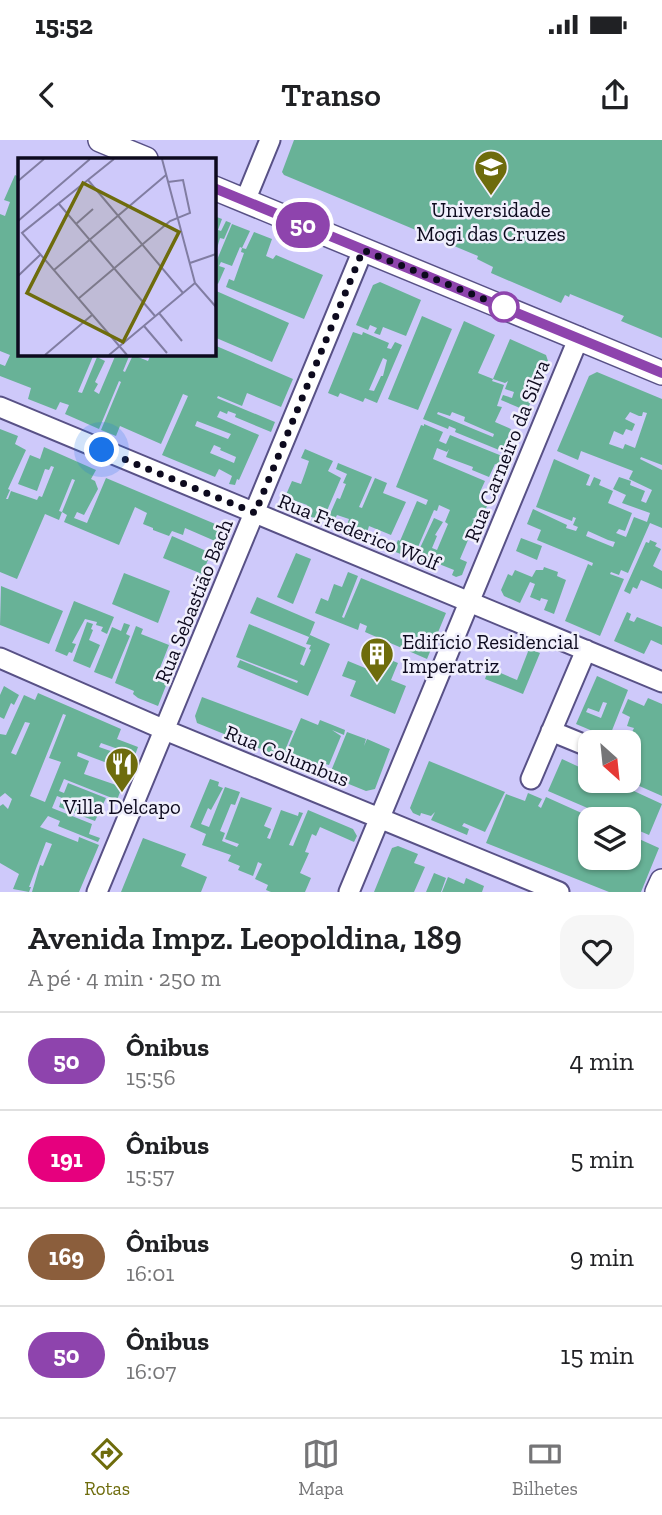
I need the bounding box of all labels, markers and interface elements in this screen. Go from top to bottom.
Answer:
text: 15:52 [35,9,93,41]
icon: back [28,76,66,114]
text: Transo [281,76,381,114]
icon: share [596,76,634,114]
school or university icon: Universidade Mogi das Cruzes [472,148,510,197]
inset map [18,158,215,355]
place label: Universidade Mogi das Cruzes [416,197,566,246]
line badge: 50 [272,202,334,248]
text: 50 [290,210,316,239]
unlabelled marker [489,292,519,322]
street label: Rua Carneiro da Silva [459,356,554,545]
your location [84,432,119,467]
street label: Rua Frederico Wolf [275,488,445,576]
street label: Rua Sebastião Bach [149,515,238,687]
place label: Edifício Residencial Imperatriz [402,629,579,678]
building icon: Edifício Residencial Imperatriz [358,635,396,684]
street label: Rua Columbus [221,719,353,792]
north arrow [578,730,640,793]
map controls [578,730,641,870]
restaurant icon: Villa Delcapo [103,745,141,794]
place label: Villa Delcapo [62,794,181,819]
button: layers [578,807,641,870]
button: heart [560,915,634,989]
text: Avenida Impz. Leopoldina, 189 [28,918,462,957]
text: A pé · 4 min · 250 m [28,964,221,992]
text: Ônibus [126,1031,209,1063]
text: 4 min [569,1045,634,1077]
text: 50 [53,1046,80,1075]
text: 15:56 [126,1063,176,1091]
text: Ônibus [126,1129,209,1161]
text: 5 min [570,1143,634,1175]
text: 191 [50,1144,83,1173]
text: 15:57 [126,1161,174,1189]
text: Ônibus [126,1227,209,1259]
text: 9 min [570,1241,634,1273]
text: 169 [49,1242,84,1271]
text: 16:01 [126,1259,174,1287]
text: Ônibus [126,1325,209,1357]
text: 15 min [560,1339,634,1371]
text: 50 [53,1340,80,1369]
text: 16:07 [126,1357,176,1385]
tab: Rotas [84,1435,130,1500]
tab: Mapa [298,1435,344,1500]
tab: Bilhetes [512,1435,578,1500]

